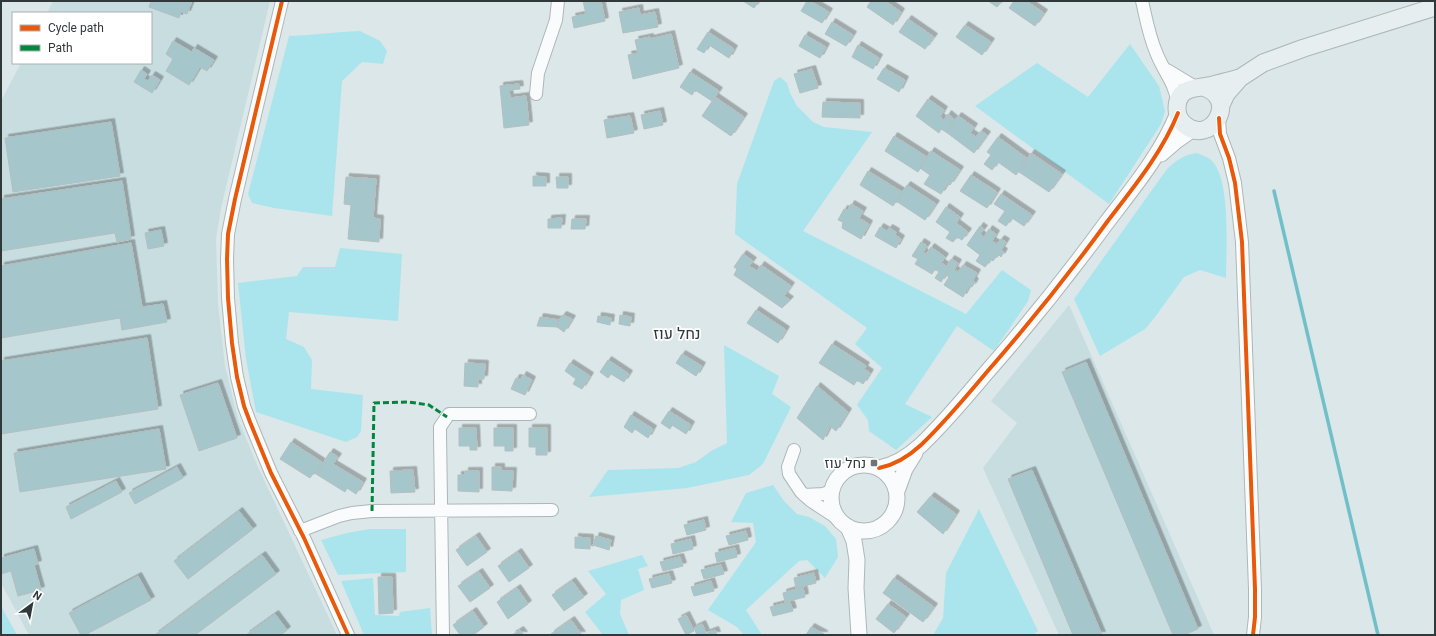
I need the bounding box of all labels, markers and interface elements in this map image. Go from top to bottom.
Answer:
legend [12,12,152,64]
text: Cycle path [48,21,104,35]
text: Path [48,41,73,55]
district label: נחל עוז [653,324,701,343]
place label: נחל עוז [825,455,866,471]
marker: נחל עוז [869,458,879,468]
north arrow [12,584,52,624]
text: N [30,588,44,604]

